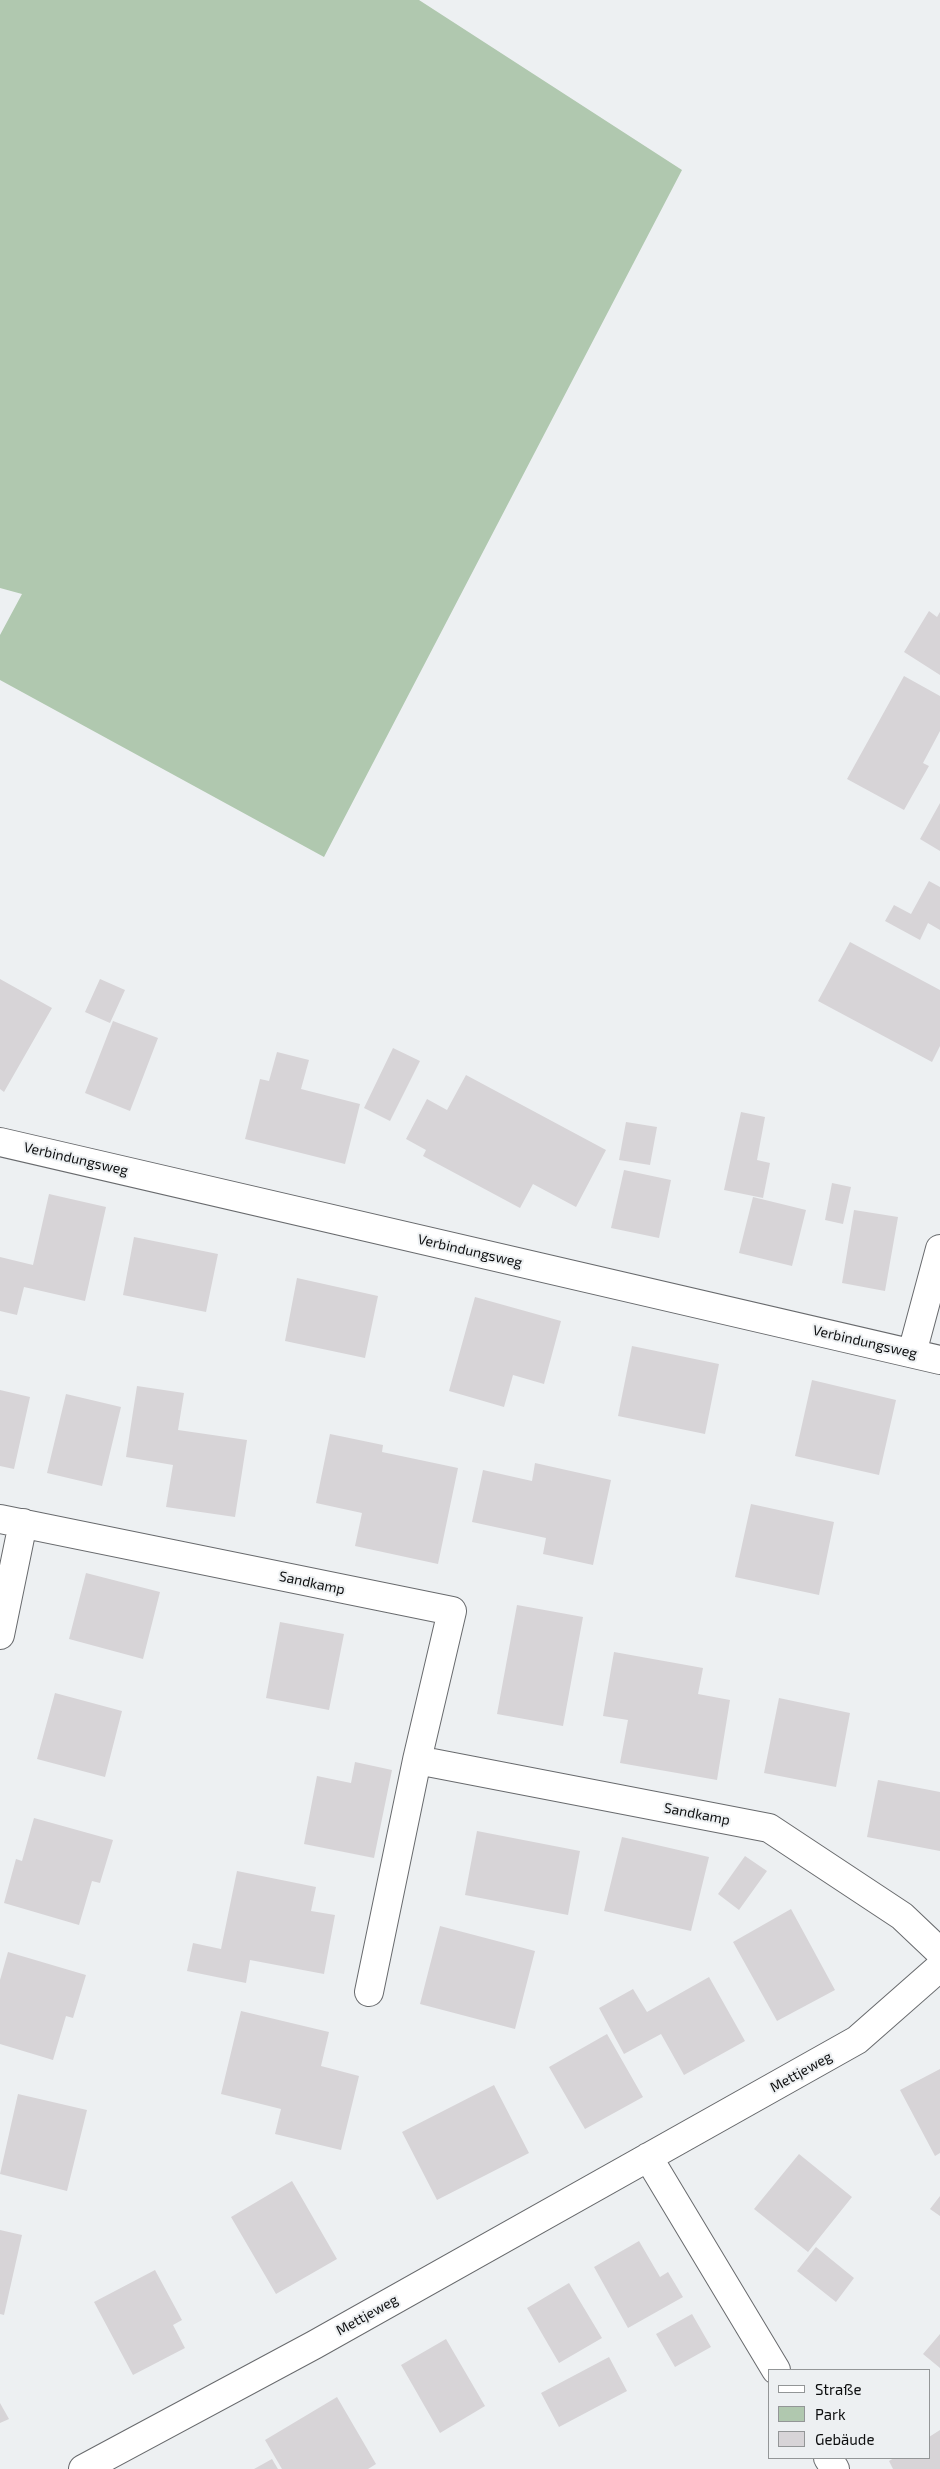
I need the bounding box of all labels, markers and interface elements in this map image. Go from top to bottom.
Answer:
street label: Verbindungsweg [22,1139,130,1179]
street label: Verbindungsweg [416,1231,524,1271]
street label: Verbindungsweg [811,1322,919,1362]
street label: Sandkamp [278,1568,346,1598]
street label: Sandkamp [663,1799,731,1829]
street label: Mettjeweg [767,2048,835,2096]
street label: Mettjeweg [333,2291,401,2339]
legend [768,2369,930,2459]
text: Straße [815,2380,861,2398]
text: Park [815,2405,846,2423]
text: Gebäude [815,2430,874,2448]

